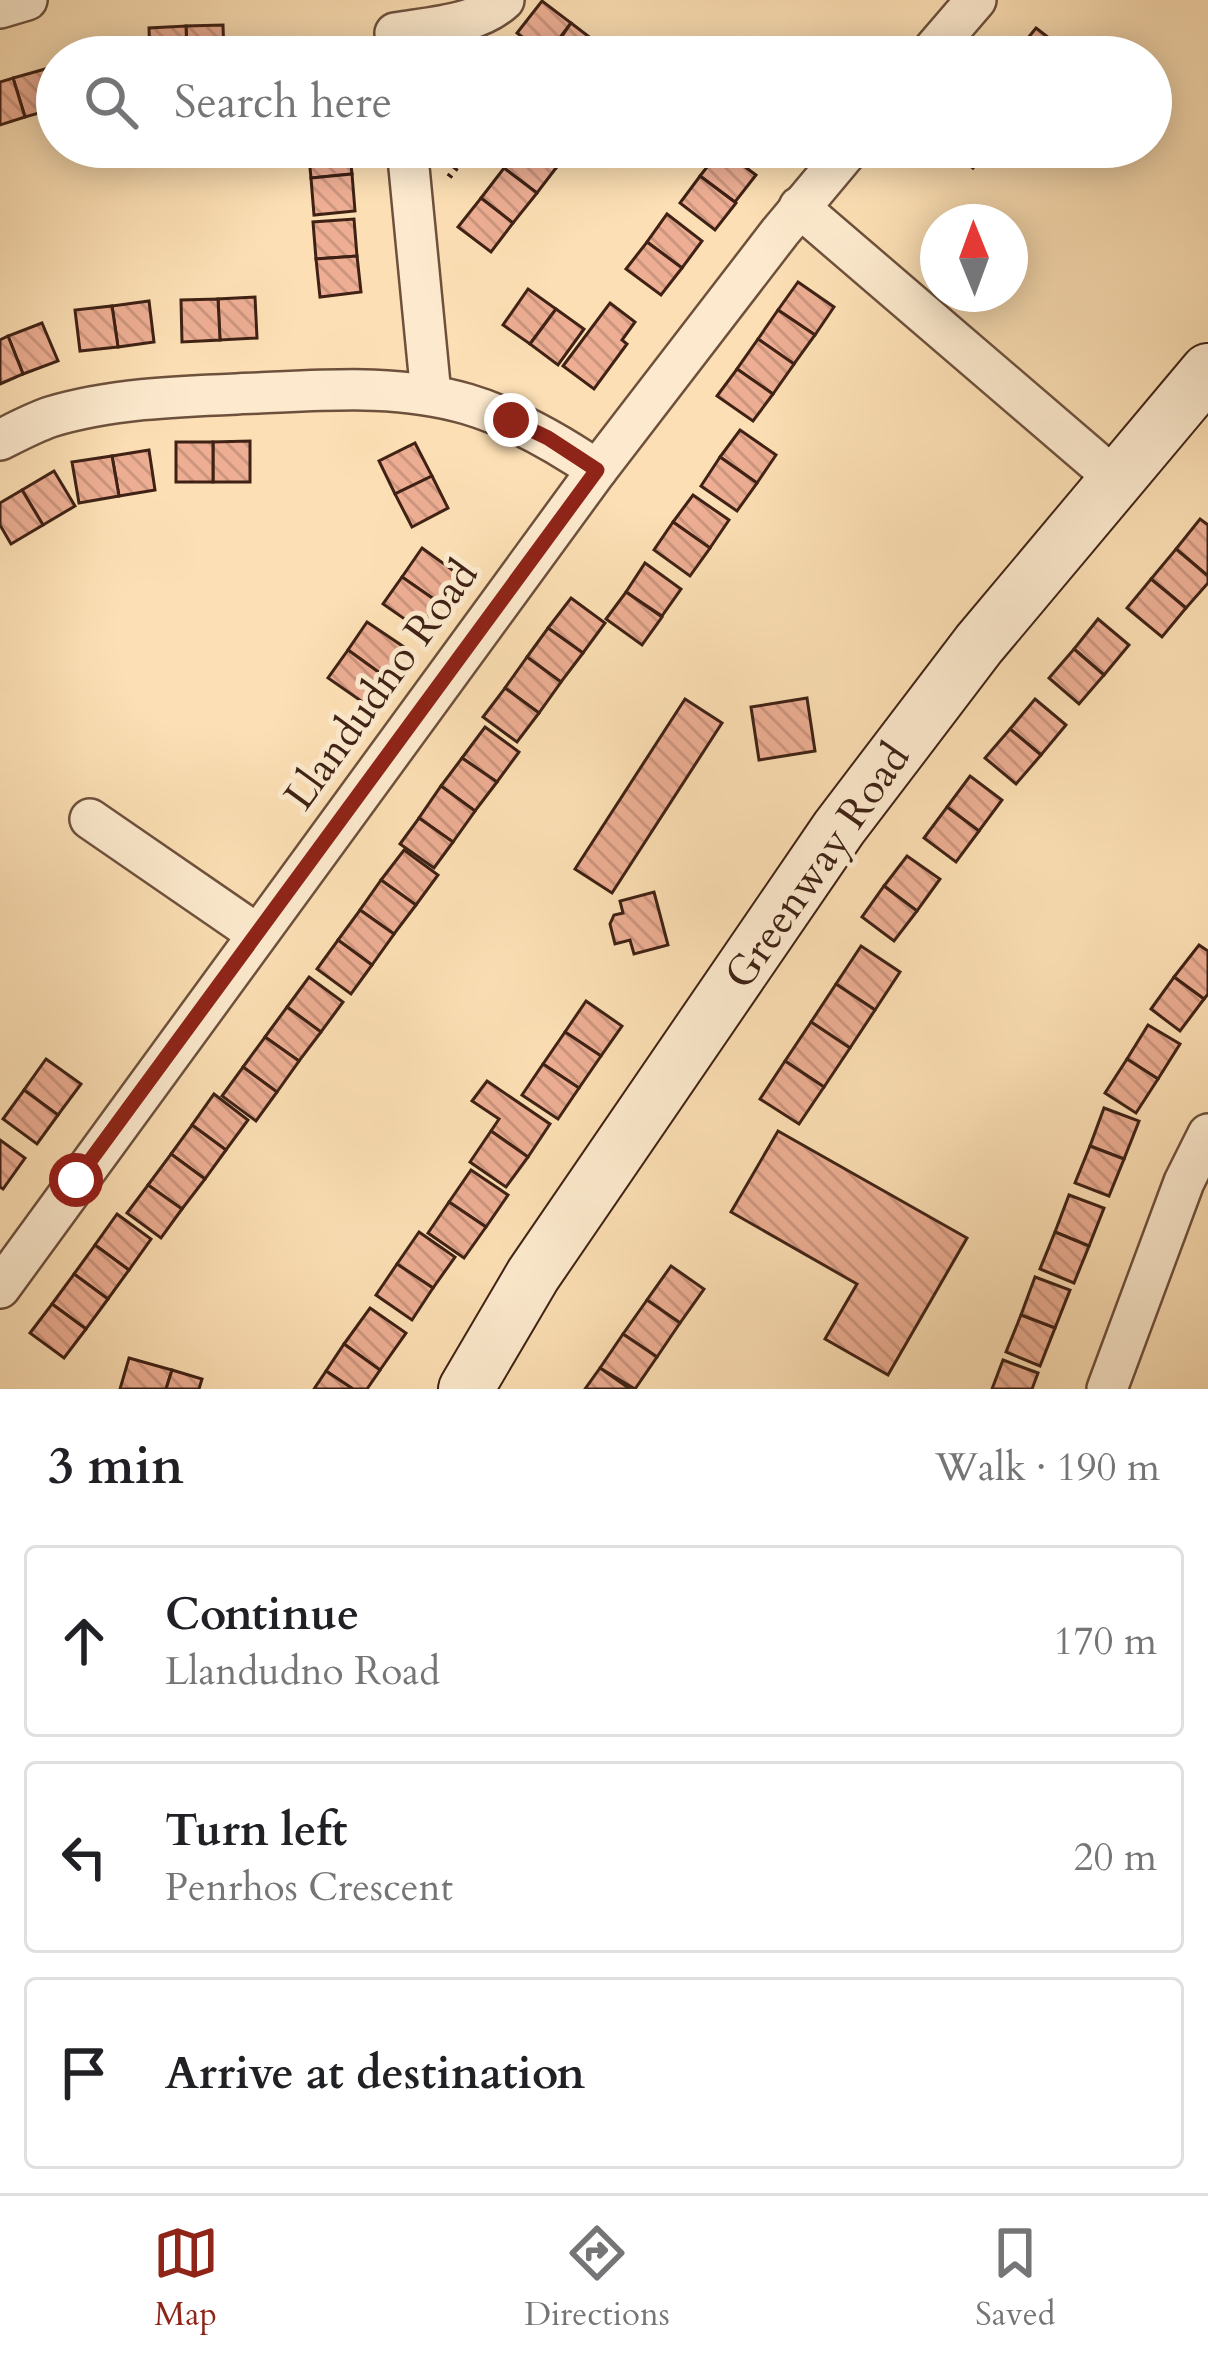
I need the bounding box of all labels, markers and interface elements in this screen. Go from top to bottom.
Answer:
search box [36,36,1172,168]
icon: search [78,69,144,135]
text: Search here [174,72,392,133]
north arrow [920,204,1028,312]
route end [484,393,538,447]
street label: Llandudno Road [271,548,491,821]
street label: Greenway Road [711,731,923,1000]
route start [49,1153,103,1207]
text: 3 min [48,1432,184,1502]
text: Walk · 190 m [935,1441,1160,1494]
text: Continue [165,1584,359,1645]
icon: ahead [51,1608,117,1674]
text: 170 m [1054,1615,1157,1668]
text: Llandudno Road [165,1645,440,1698]
text: Turn left [165,1800,347,1861]
icon: left [51,1824,117,1890]
text: 20 m [1074,1831,1157,1884]
text: Penrhos Crescent [165,1861,453,1914]
icon: arrive [51,2040,117,2106]
text: Arrive at destination [165,2043,585,2104]
tab: Map [153,2220,219,2337]
tab: Directions [524,2220,670,2337]
tab: Saved [975,2220,1055,2337]

